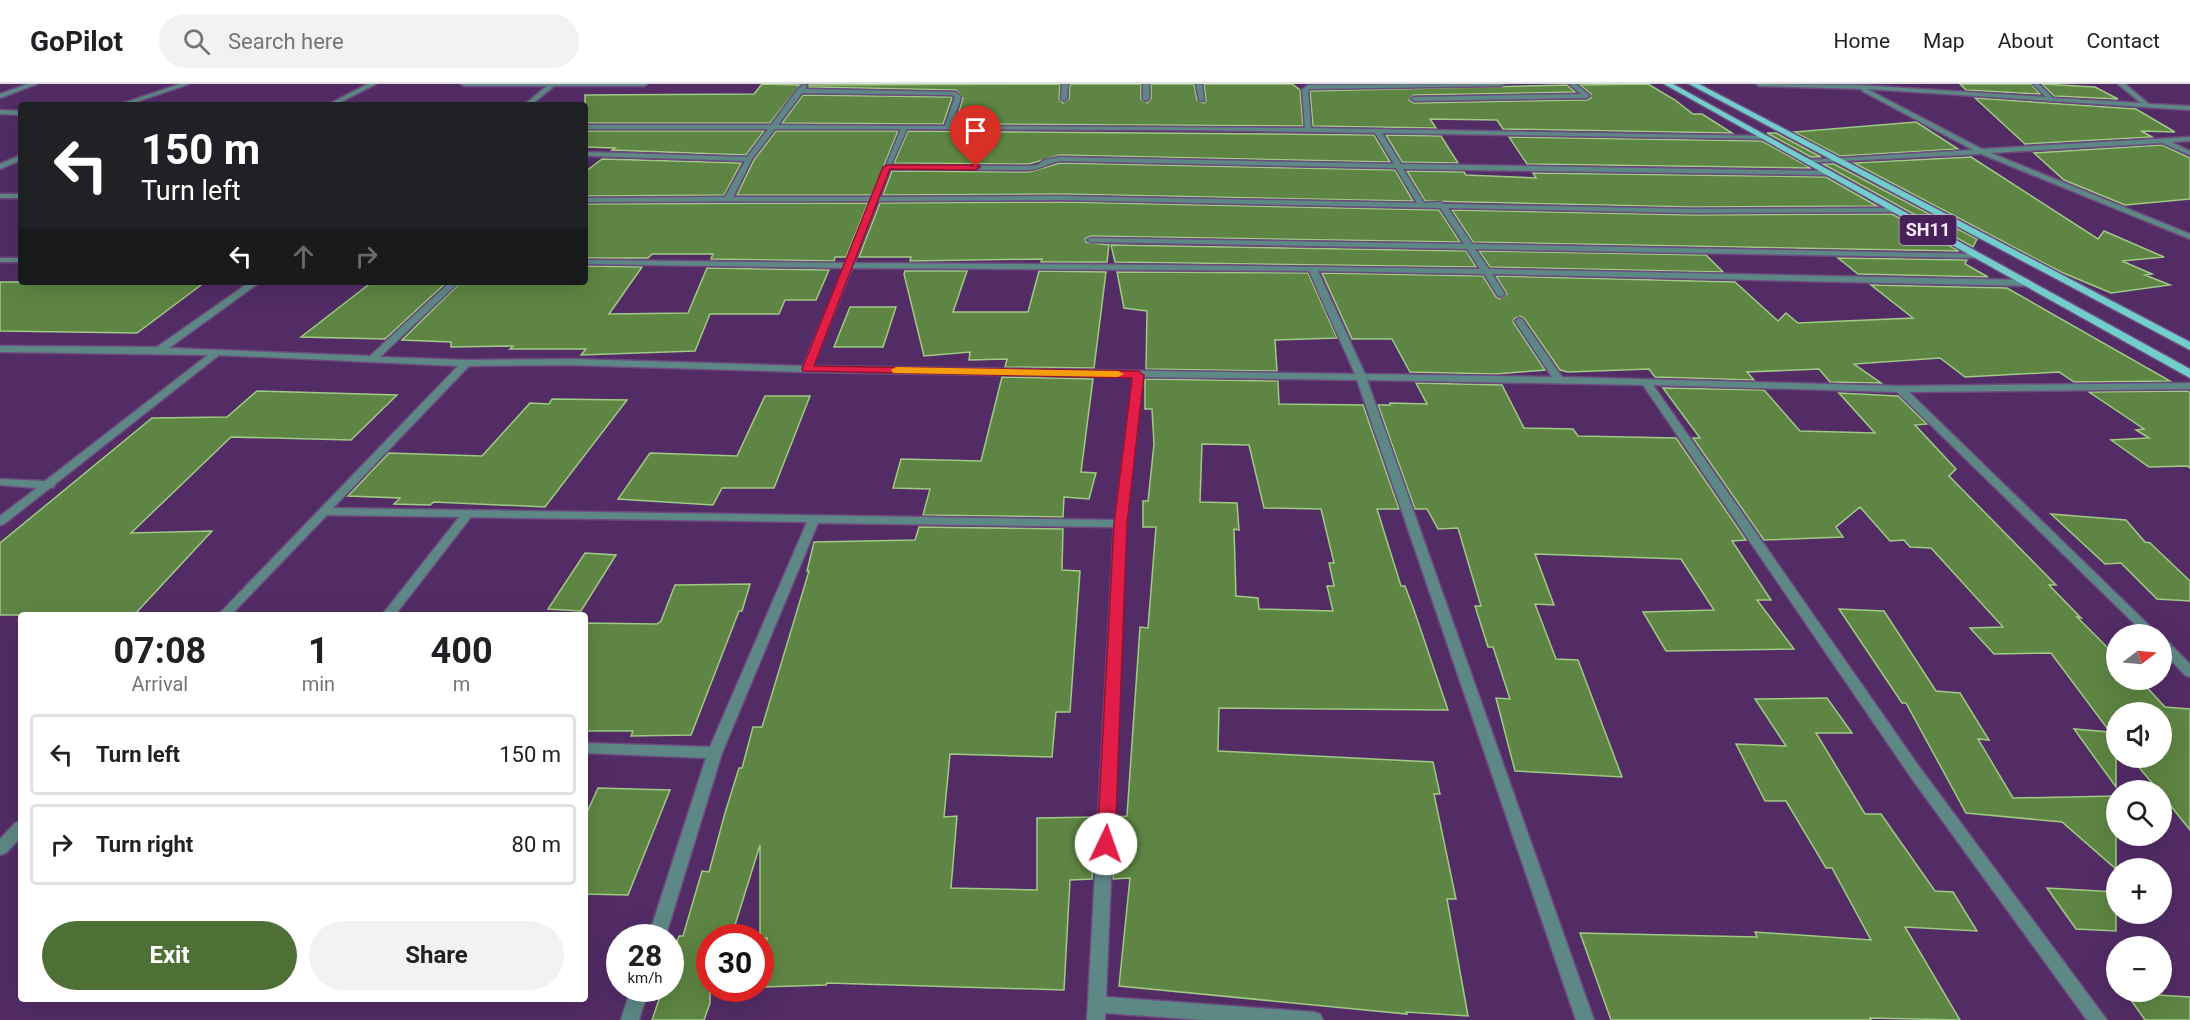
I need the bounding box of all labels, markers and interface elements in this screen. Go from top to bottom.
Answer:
search box [159,14,579,68]
text: GoPilot [30,25,123,58]
icon: search [180,25,213,58]
text: Search here [228,29,344,54]
text: Home [1834,29,1890,53]
text: Map [1923,29,1965,53]
text: About [1998,29,2054,53]
text: Contact [2087,29,2160,53]
pin [950,105,1001,167]
icon: arrive [959,114,992,147]
text: 150 m [141,125,260,174]
icon: left [42,126,120,204]
text: Turn left [141,175,241,207]
road number: SH11 [1900,215,1956,245]
icon: left [224,240,257,273]
icon: ahead [287,240,320,273]
icon: right [350,240,383,273]
north arrow [2106,624,2172,690]
map controls [2106,624,2172,1002]
text: 07:08 [113,630,206,672]
text: 1 [308,630,329,672]
text: 400 [431,630,493,672]
text: Arrival [131,672,188,696]
text: min [302,672,335,696]
text: m [453,672,470,696]
button: sound [2106,702,2172,768]
icon: left [45,738,78,771]
text: Turn left [96,742,180,767]
text: 150 m [499,742,561,767]
button: search [2106,780,2172,846]
position arrow [1074,812,1138,876]
icon: right [45,828,78,861]
text: Turn right [96,832,193,857]
text: 80 m [512,832,561,857]
button: + [2106,858,2172,924]
button: Exit [42,921,297,990]
button: Share [309,921,564,990]
speed limit sign: 30 [696,924,774,1002]
button: − [2106,936,2172,1002]
text: 28 [628,938,662,973]
text: km/h [627,969,663,987]

